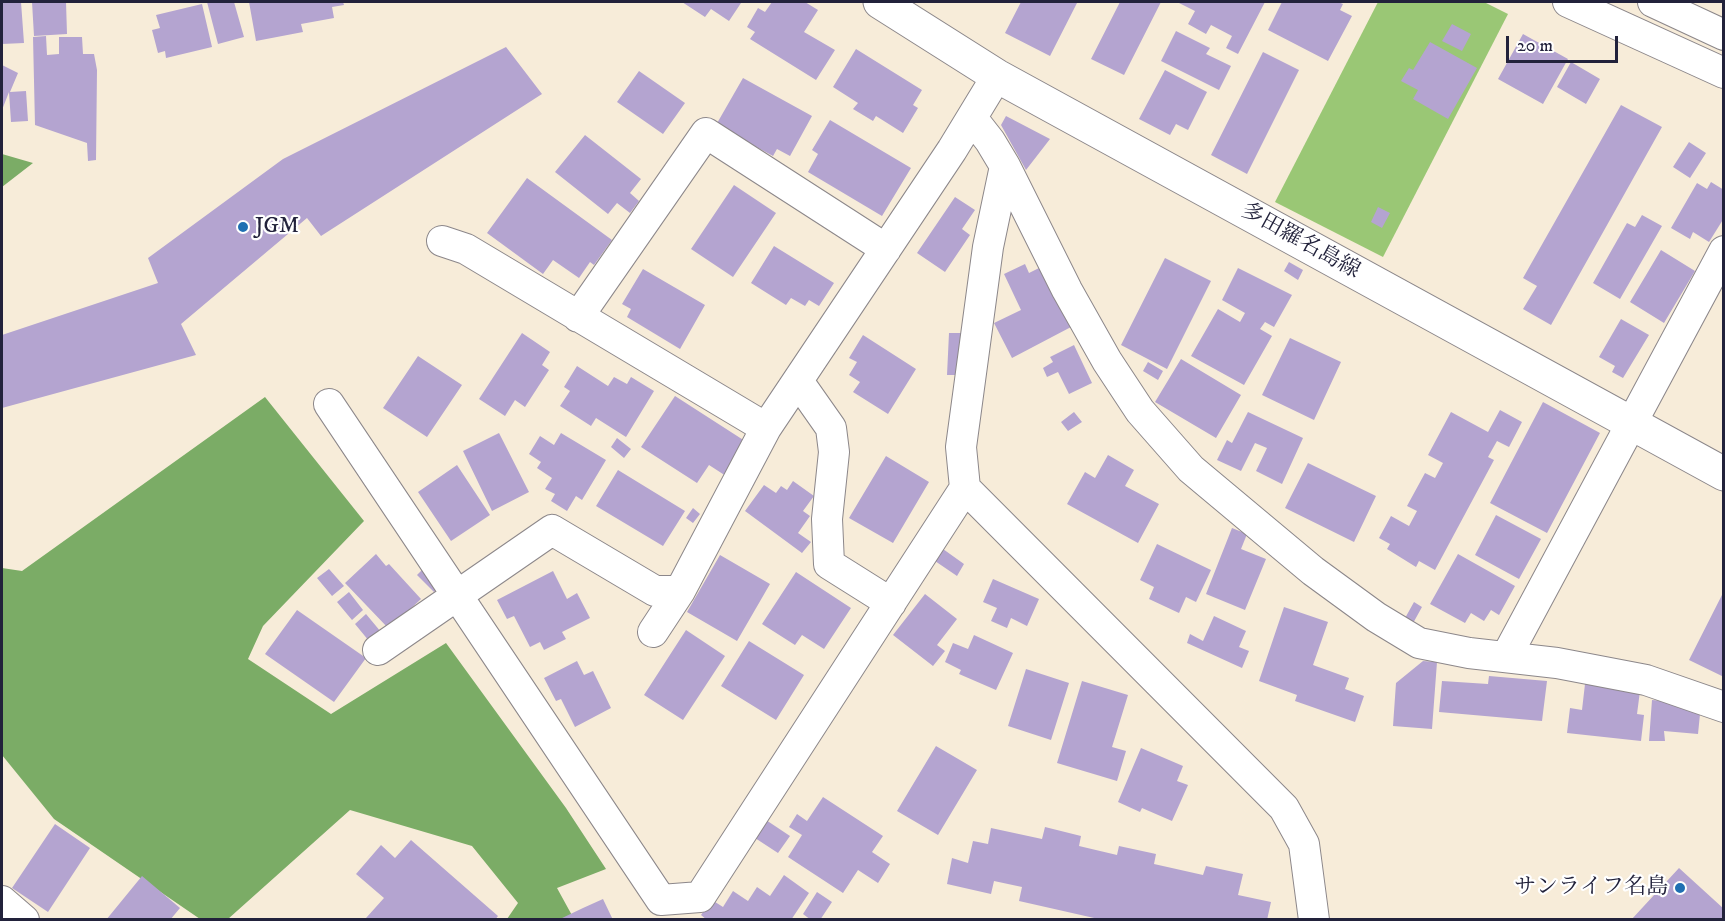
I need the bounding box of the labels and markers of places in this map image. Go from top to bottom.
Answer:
place label: JGM [255,214,299,240]
marker: JGM [236,220,250,234]
place label: サンライフ名島 [1514,875,1668,901]
marker: サンライフ名島 [1673,881,1687,895]

